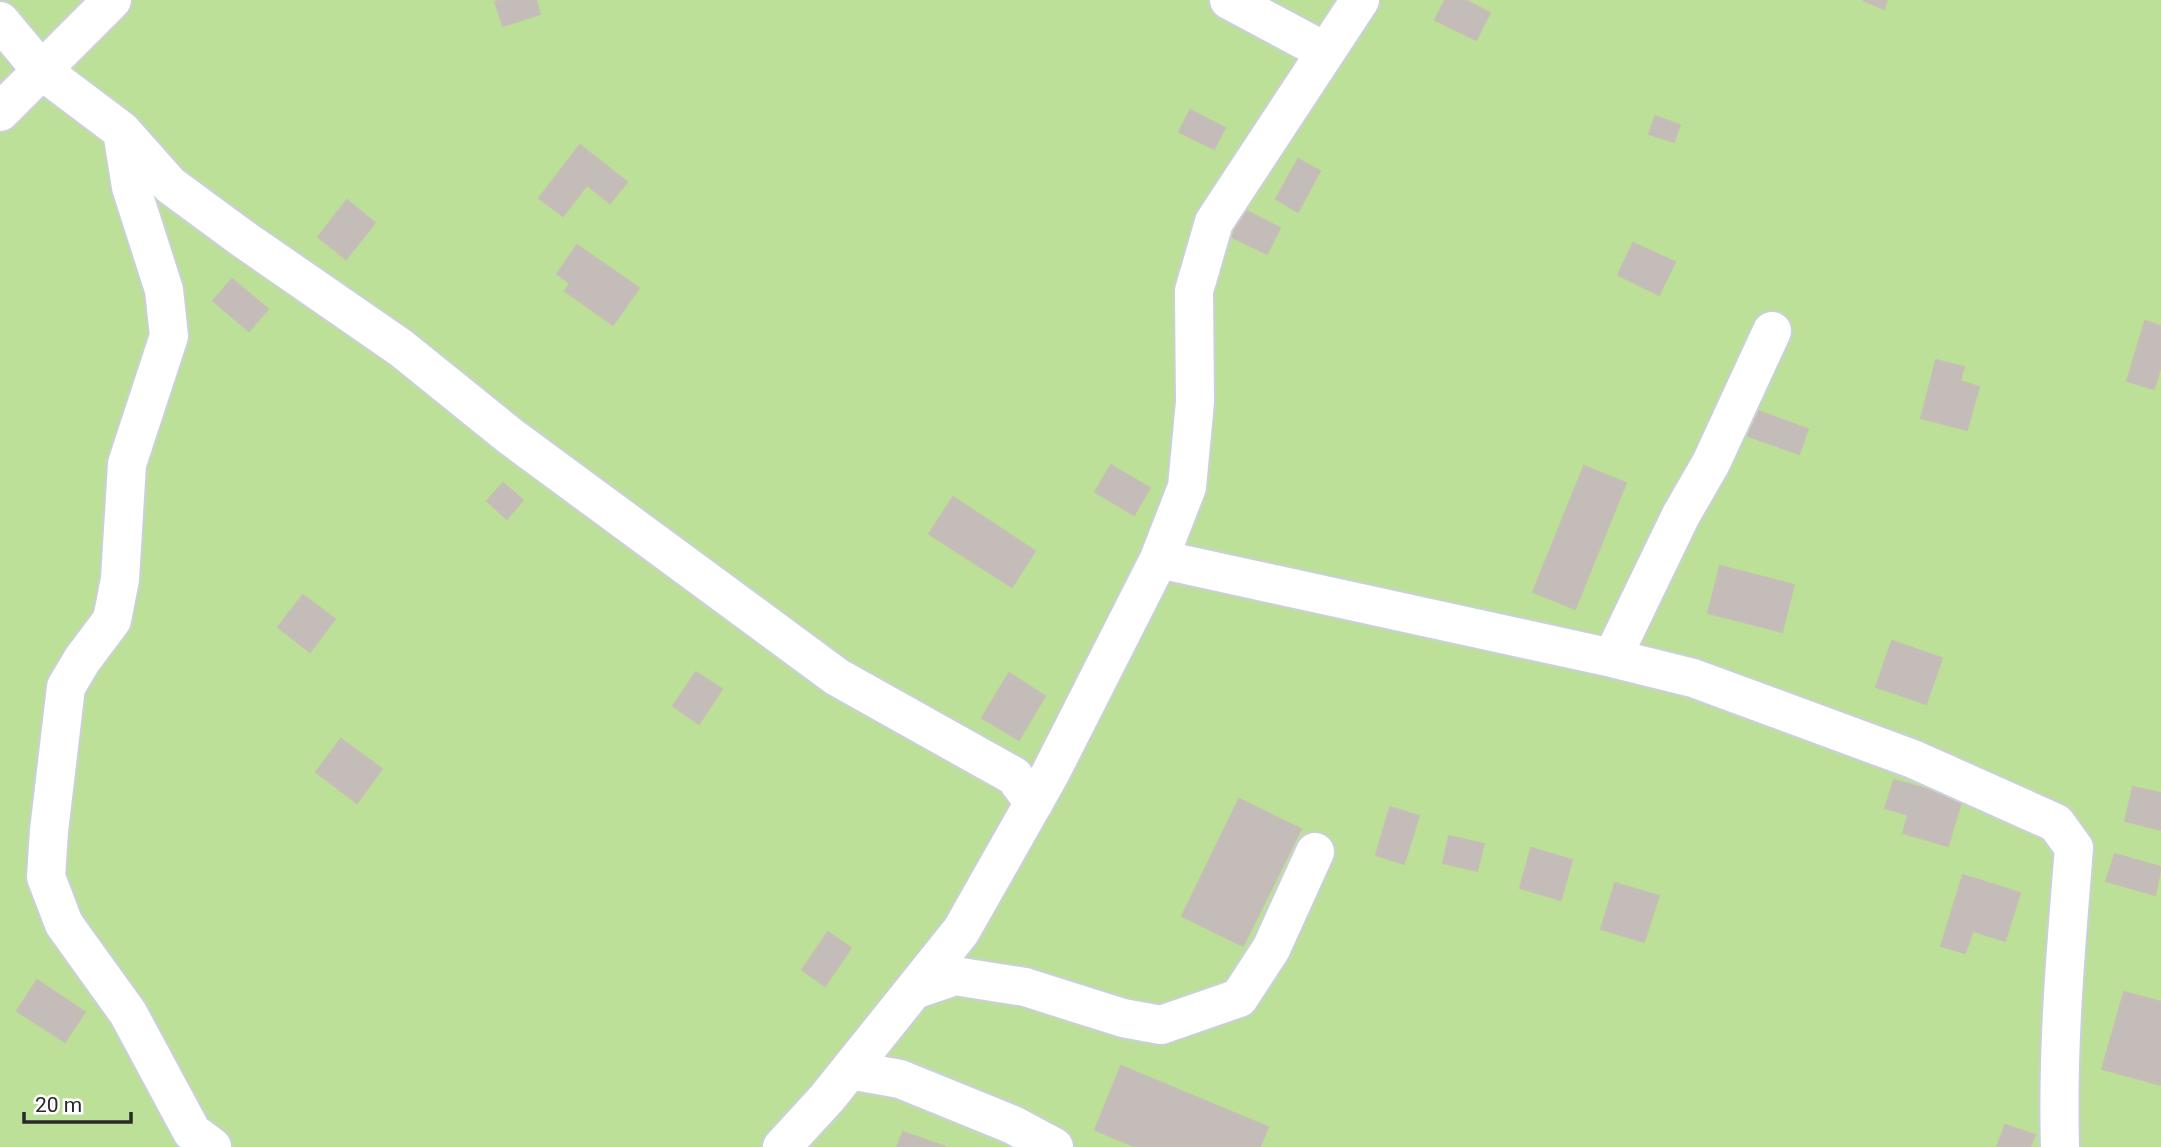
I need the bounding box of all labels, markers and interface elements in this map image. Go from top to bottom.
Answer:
scale bar [24,1080,131,1124]
text: 20 m [35,1093,82,1117]

